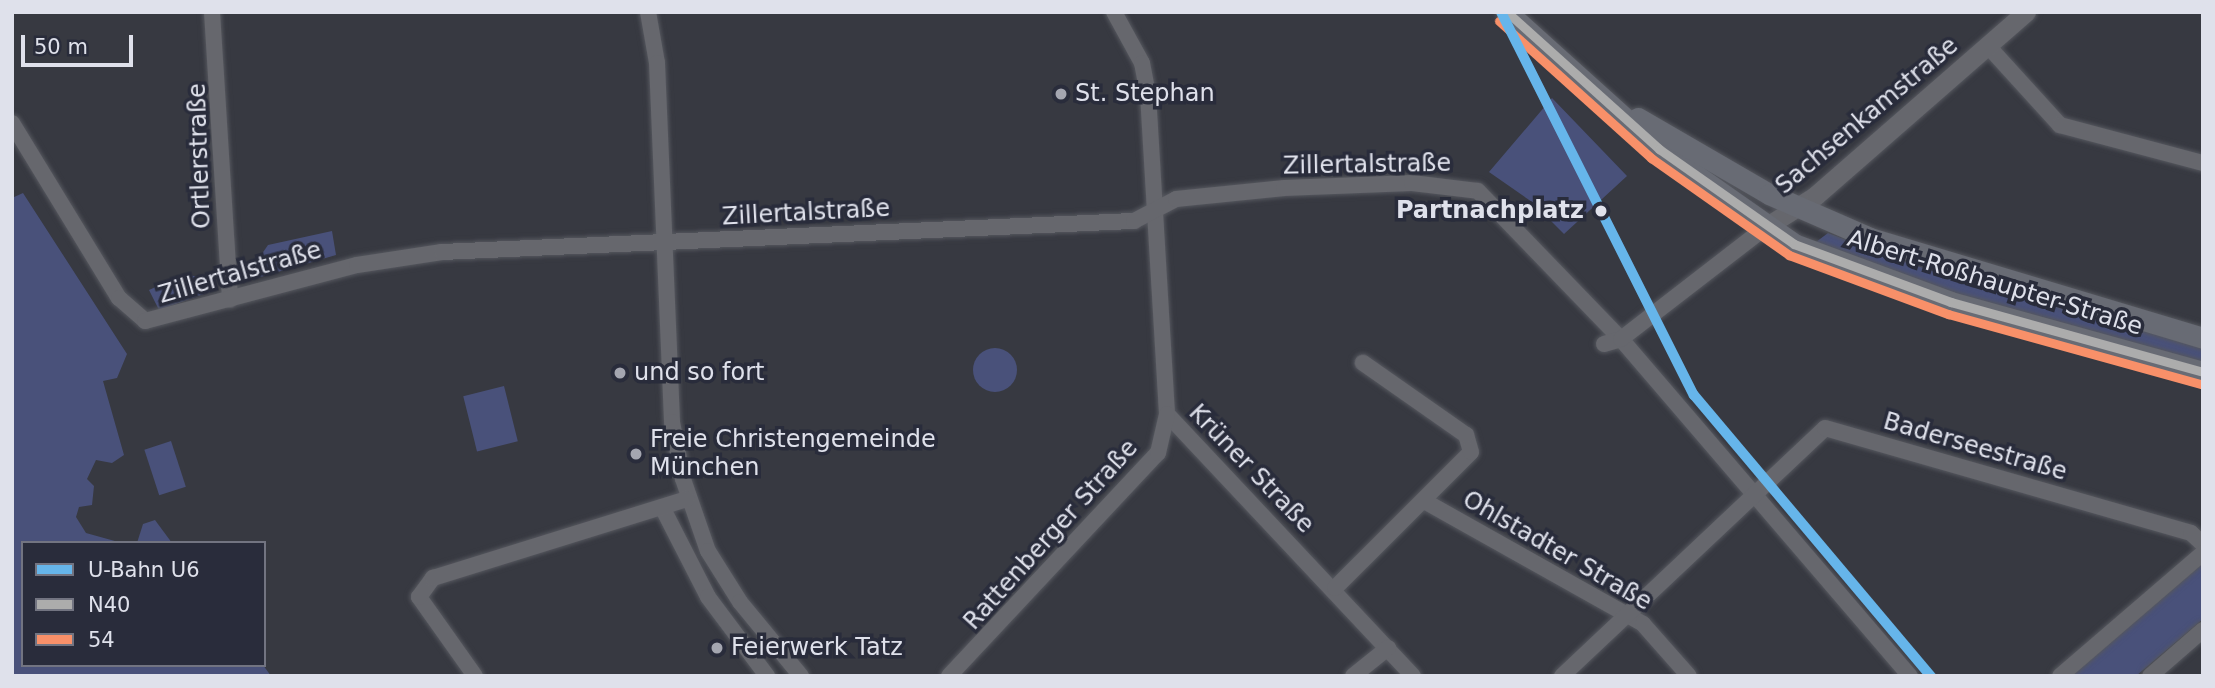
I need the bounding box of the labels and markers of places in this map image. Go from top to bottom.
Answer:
place label: St. Stephan [1075,80,1215,108]
marker: St. Stephan [1053,86,1069,102]
place label: Partnachplatz [1396,197,1584,225]
marker: Partnachplatz [1590,200,1612,222]
place label: und so fort [634,359,765,387]
marker: und so fort [612,365,628,381]
place label: Freie Christengemeinde München [650,426,936,482]
marker: Freie Christengemeinde München [628,446,644,462]
place label: Feierwerk Tatz [731,634,903,662]
marker: Feierwerk Tatz [709,640,725,656]

